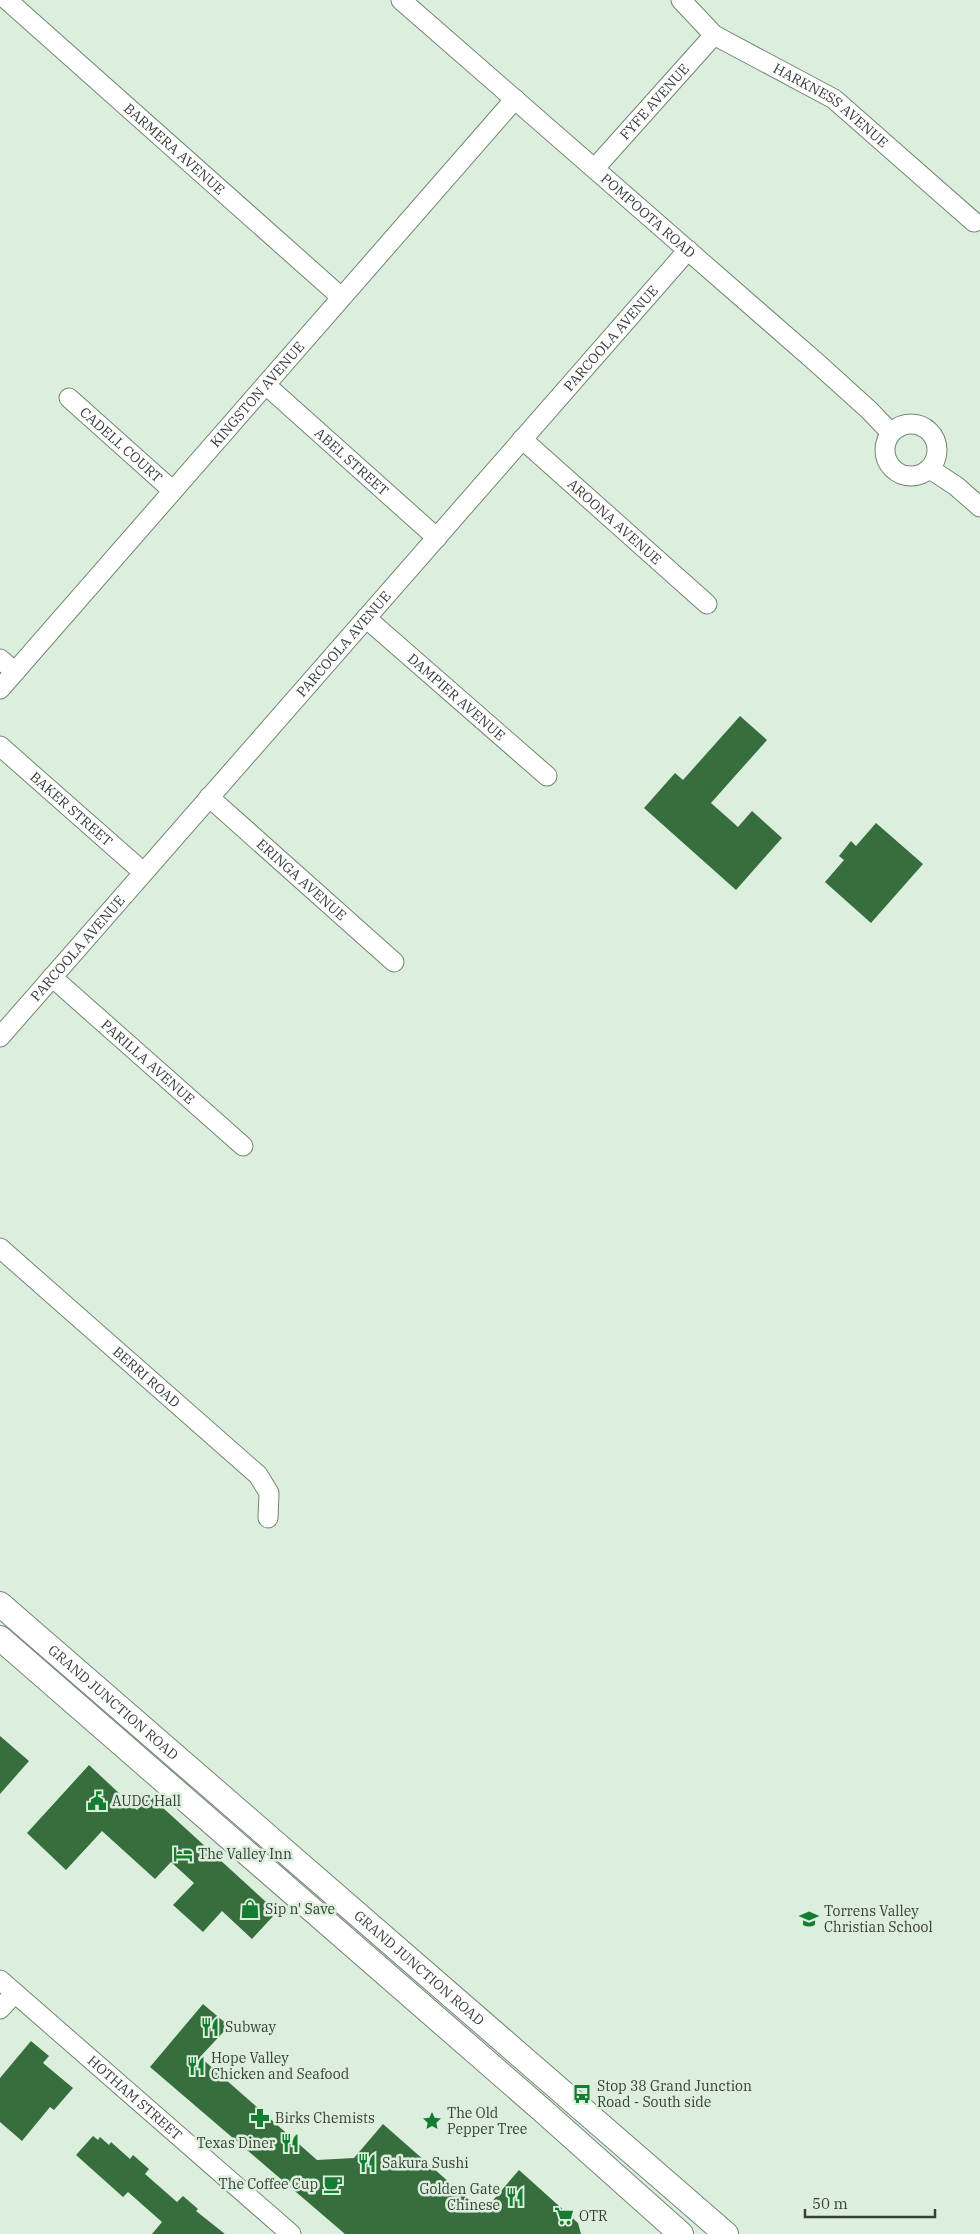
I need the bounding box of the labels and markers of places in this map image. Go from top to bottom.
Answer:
public building icon: AUDC Hall [86,1790,108,1812]
place label: AUDC Hall [112,1792,181,1810]
hotel icon: The Valley Inn [172,1843,194,1865]
place label: The Valley Inn [198,1845,292,1863]
shop icon: Sip n' Save [239,1898,261,1920]
place label: Sip n' Save [265,1900,335,1918]
place label: Torrens Valley Christian School [824,1902,933,1936]
school or university icon: Torrens Valley Christian School [798,1908,820,1930]
restaurant icon: Subway [199,2016,221,2038]
place label: Subway [225,2018,276,2036]
place label: Hope Valley Chicken and Seafood [211,2049,350,2083]
restaurant icon: Hope Valley Chicken and Seafood [185,2055,207,2077]
place label: Stop 38 Grand Junction Road - South side [597,2077,752,2111]
bus stop icon: Stop 38 Grand Junction Road - South side [571,2083,593,2105]
place label: The Old Pepper Tree [447,2104,527,2138]
pharmacy icon: Birks Chemists [249,2107,271,2129]
place label: Birks Chemists [275,2109,375,2127]
place icon: The Old Pepper Tree [421,2110,443,2132]
restaurant icon: Texas Diner [279,2132,301,2154]
place label: Texas Diner [197,2134,276,2152]
restaurant icon: Sakura Sushi [356,2152,378,2174]
place label: Sakura Sushi [382,2154,469,2172]
cafe icon: The Coffee Cup [322,2173,344,2195]
place label: The Coffee Cup [219,2175,318,2193]
place label: Golden Gate Chinese [419,2180,500,2214]
restaurant icon: Golden Gate Chinese [504,2186,526,2208]
supermarket icon: OTR [553,2205,575,2227]
place label: OTR [579,2207,608,2225]

